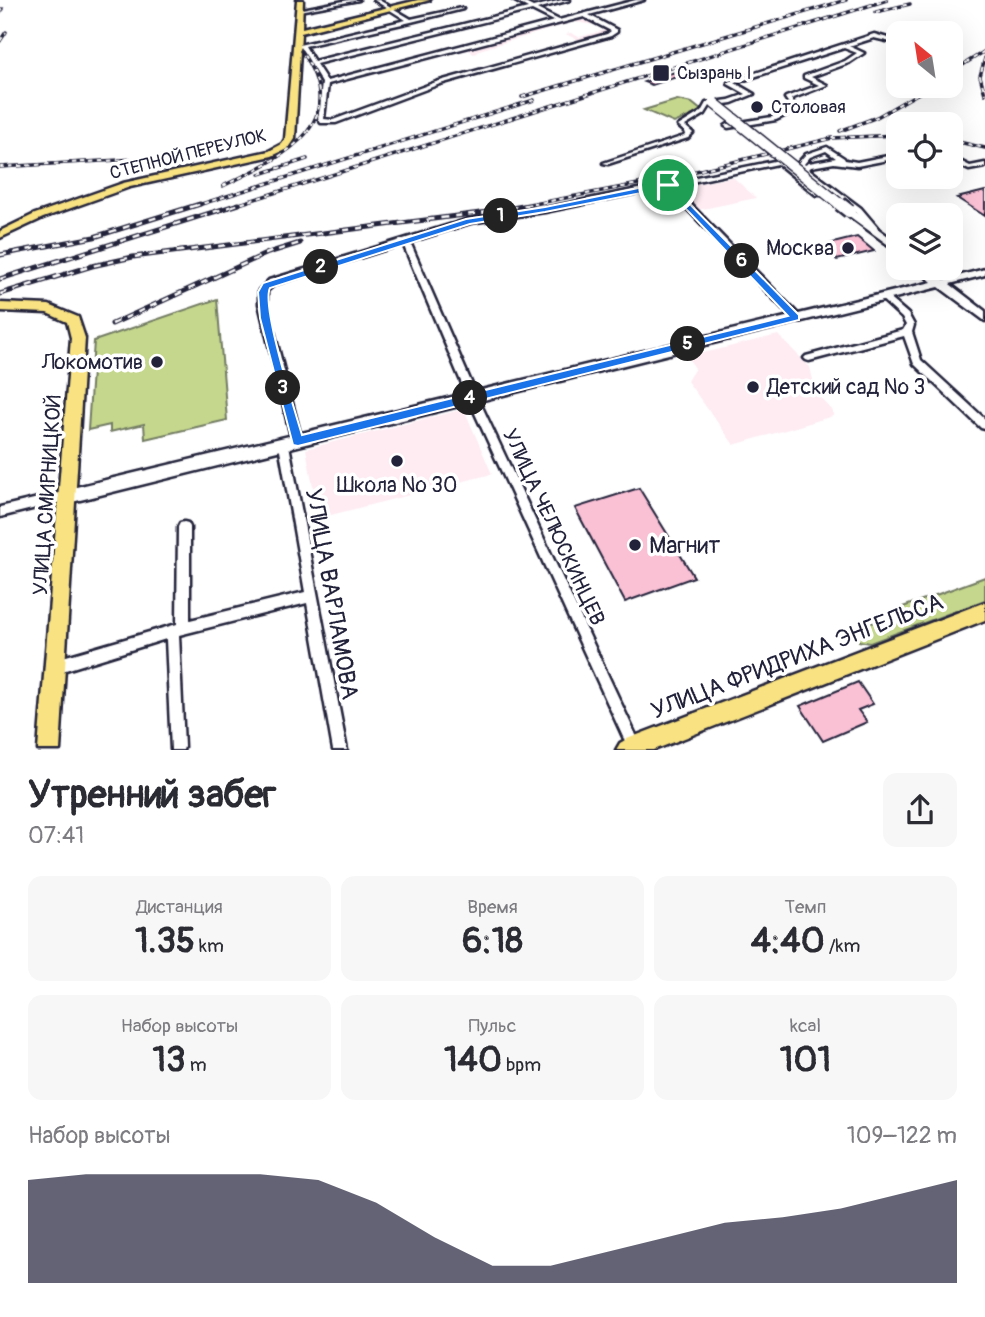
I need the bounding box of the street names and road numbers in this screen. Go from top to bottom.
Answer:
street label: СТЕПНОЙ ПЕРЕУЛОК [107,124,269,185]
street label: УЛИЦА СМИРНИЦКОЙ [27,394,68,596]
street label: УЛИЦА ЧЕЛЮСКИНЦЕВ [496,425,611,630]
street label: УЛИЦА ВАРЛАМОВА [299,486,364,702]
street label: УЛИЦА ФРИДРИХА ЭНГЕЛЬСА [647,587,947,726]

